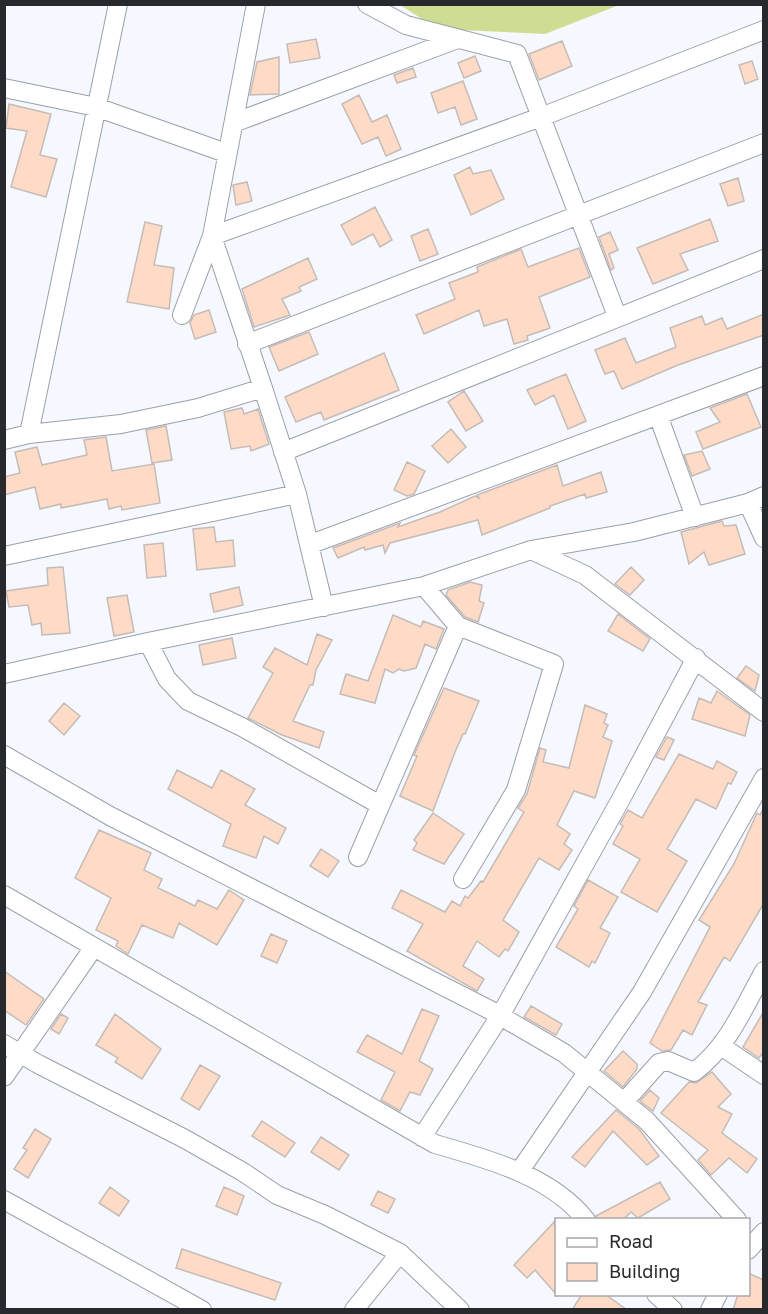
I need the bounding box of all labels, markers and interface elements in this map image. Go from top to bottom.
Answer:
legend [555,1218,750,1296]
text: Road [609,1230,653,1252]
text: Building [609,1260,680,1282]

